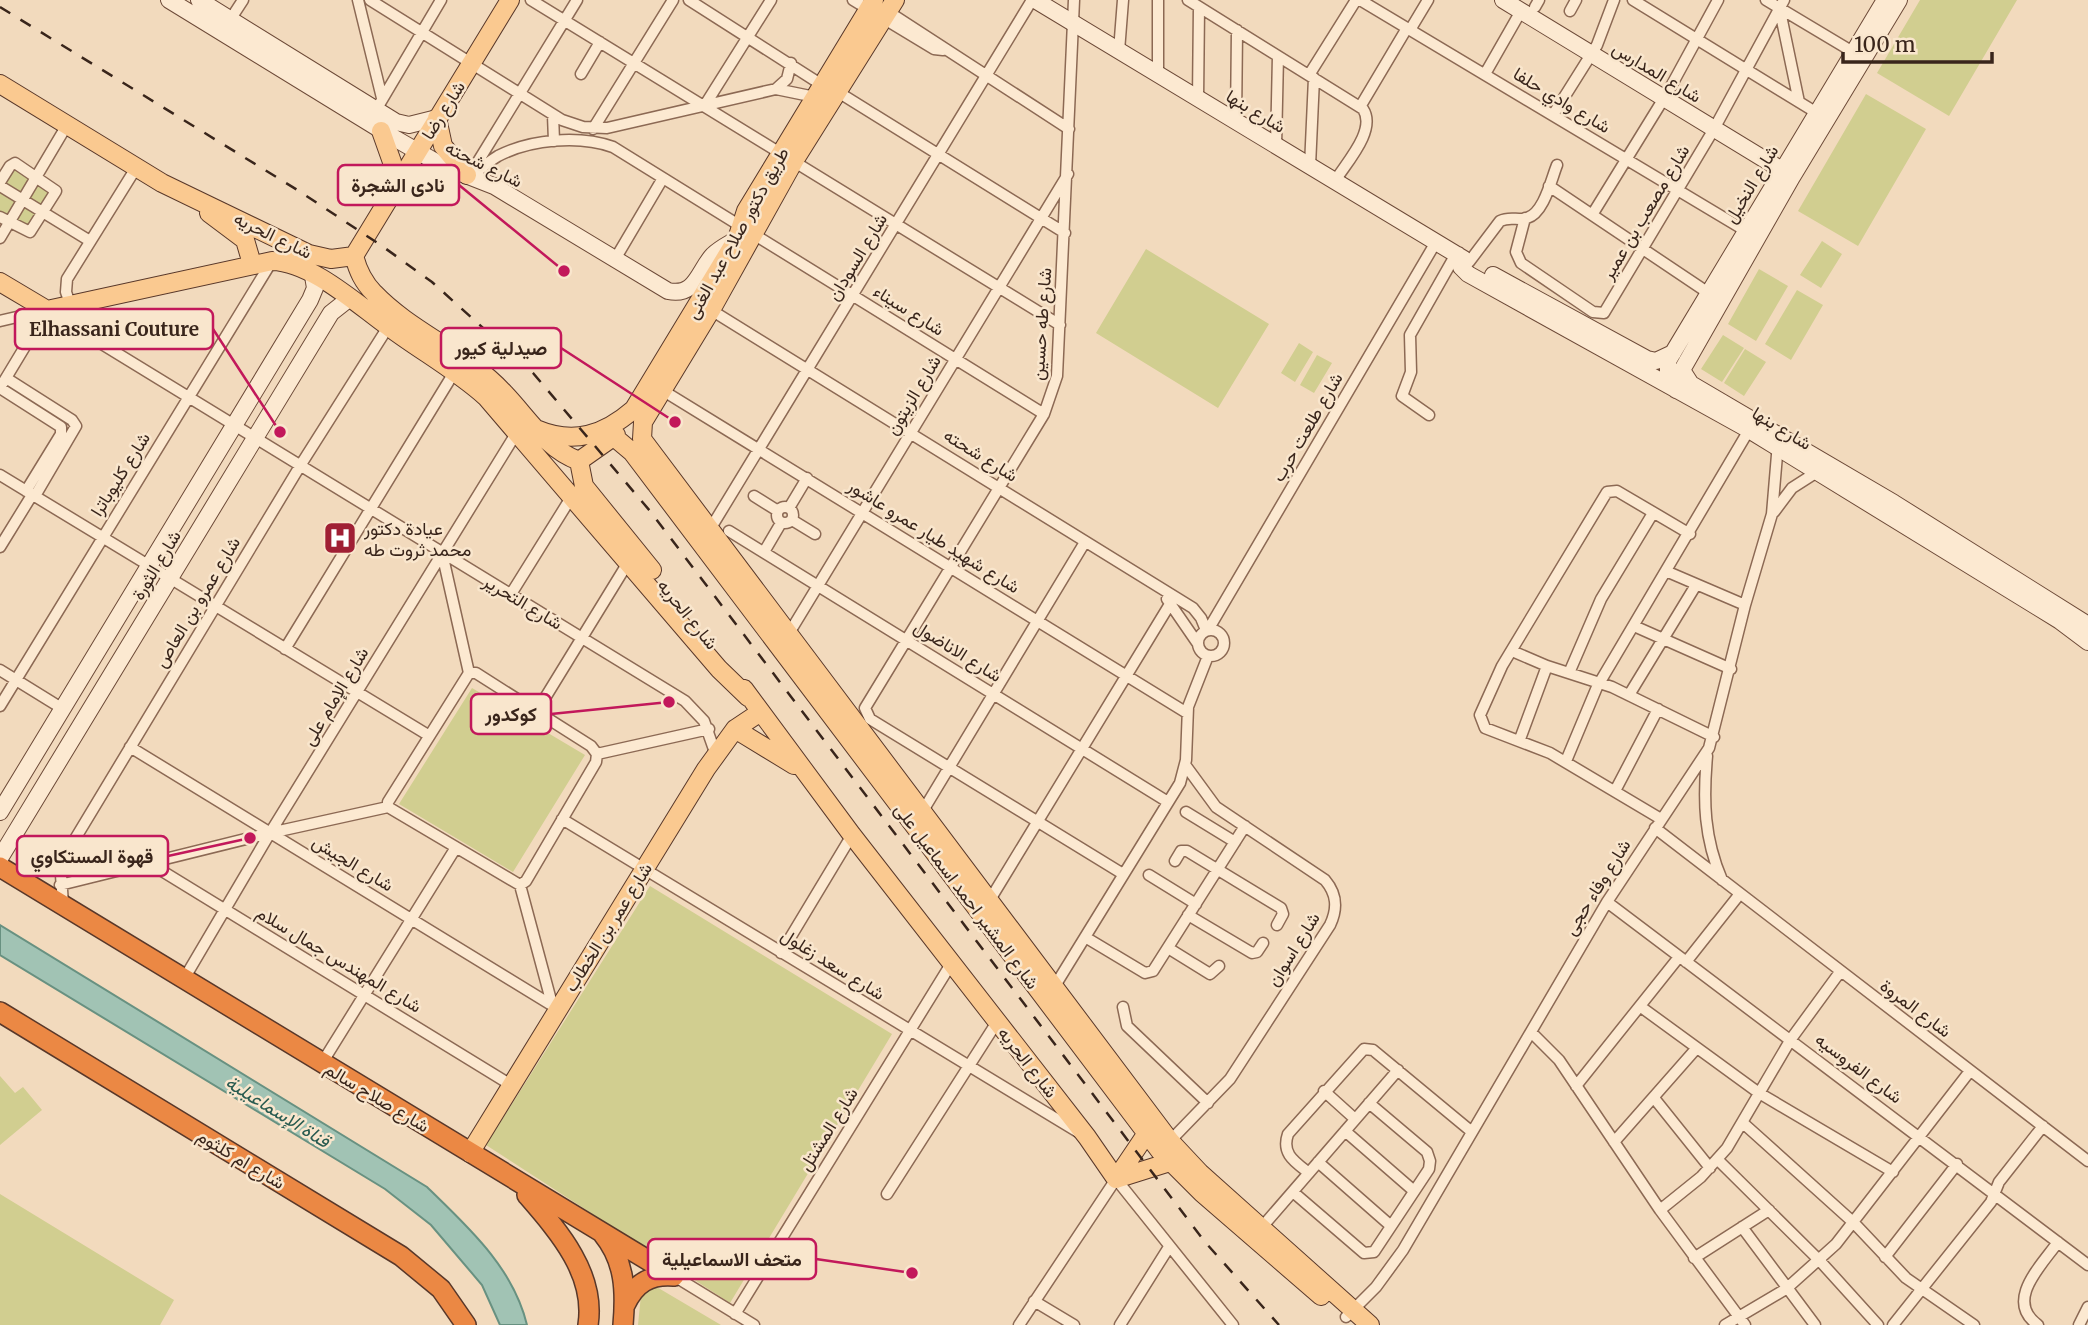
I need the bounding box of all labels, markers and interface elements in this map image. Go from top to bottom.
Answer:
scale bar [1843,21,1992,65]
text: 100 m [1854,31,1916,58]
street label: شارع المدارس [1608,36,1706,108]
street label: شارع وادي حلفا [1507,62,1615,142]
street label: شارع رضا [416,76,471,144]
street label: شارع بنها [1221,84,1290,139]
street label: شارع شحته [441,135,526,193]
street label: شارع مصعب بن عمير [1595,140,1695,285]
street label: شارع النخيل [1719,141,1784,228]
street label: طريق دكتور صلاح عبد الغنى [680,143,795,323]
callout: نادى الشجرة [338,165,459,205]
text: نادى الشجرة [351,173,445,198]
street label: شارع الحريه [230,206,316,265]
street label: شارع السودان [822,209,893,305]
street label: شارع طه حسين [1026,267,1057,381]
street label: شارع سيناء [869,279,949,342]
callout: Elhassani Couture [15,309,213,349]
text: Elhassani Couture [29,317,199,341]
callout: صيدلية كيور [441,328,561,368]
text: صيدلية كيور [454,336,547,361]
street label: شارع الزيتون [880,351,947,440]
street label: شارع طلعت حرب [1266,368,1348,486]
street label: شارع بنها [1747,401,1816,456]
street label: شارع شحته [939,423,1022,488]
street label: شارع كليوباترا [85,428,156,521]
street label: شارع شهيد طيار عمرو عاشور [842,473,1024,599]
place label: عيادة دكتور محمد ثروت طه [363,517,471,561]
hospital icon: عيادة دكتور محمد ثروت طه [321,519,359,557]
street label: شارع الثورة [126,526,187,605]
street label: شارع عمرو بن العاص [149,532,246,672]
street label: شارع التحرير [478,569,567,636]
street label: شارع الحريه [652,574,723,655]
street label: شارع الاناضول [909,615,1006,688]
street label: شارع الإمام على [297,643,374,750]
callout: كوكدور [471,694,551,734]
text: كوكدور [484,702,537,727]
street label: شارع المشير احمد اسماعيل على [889,798,1045,994]
street label: شارع الجيش [308,830,398,897]
street label: شارع وفاء حجى [1558,835,1636,940]
callout: قهوة المستكاوي [17,836,168,876]
text: قهوة المستكاوي [31,844,154,873]
street label: شارع عمر بن الخطاب [559,858,658,996]
street label: شارع المهندس جمال سلام [252,900,426,1018]
street label: شارع اسوان [1261,908,1326,991]
street label: شارع سعد زغلول [776,923,889,1006]
street label: شارع المروة [1875,974,1956,1043]
street label: شارع الحريه [992,1022,1063,1103]
street label: شارع الفروسيه [1810,1028,1907,1109]
street label: شارع صلاح سالم [320,1057,434,1138]
water label: قناة الإسماعيلية [221,1069,337,1155]
street label: شارع المشتل [793,1083,864,1176]
street label: شارع ام كلثوم [192,1124,289,1195]
callout: متحف الاسماعيلية [648,1239,816,1279]
text: متحف الاسماعيلية [662,1247,802,1271]

